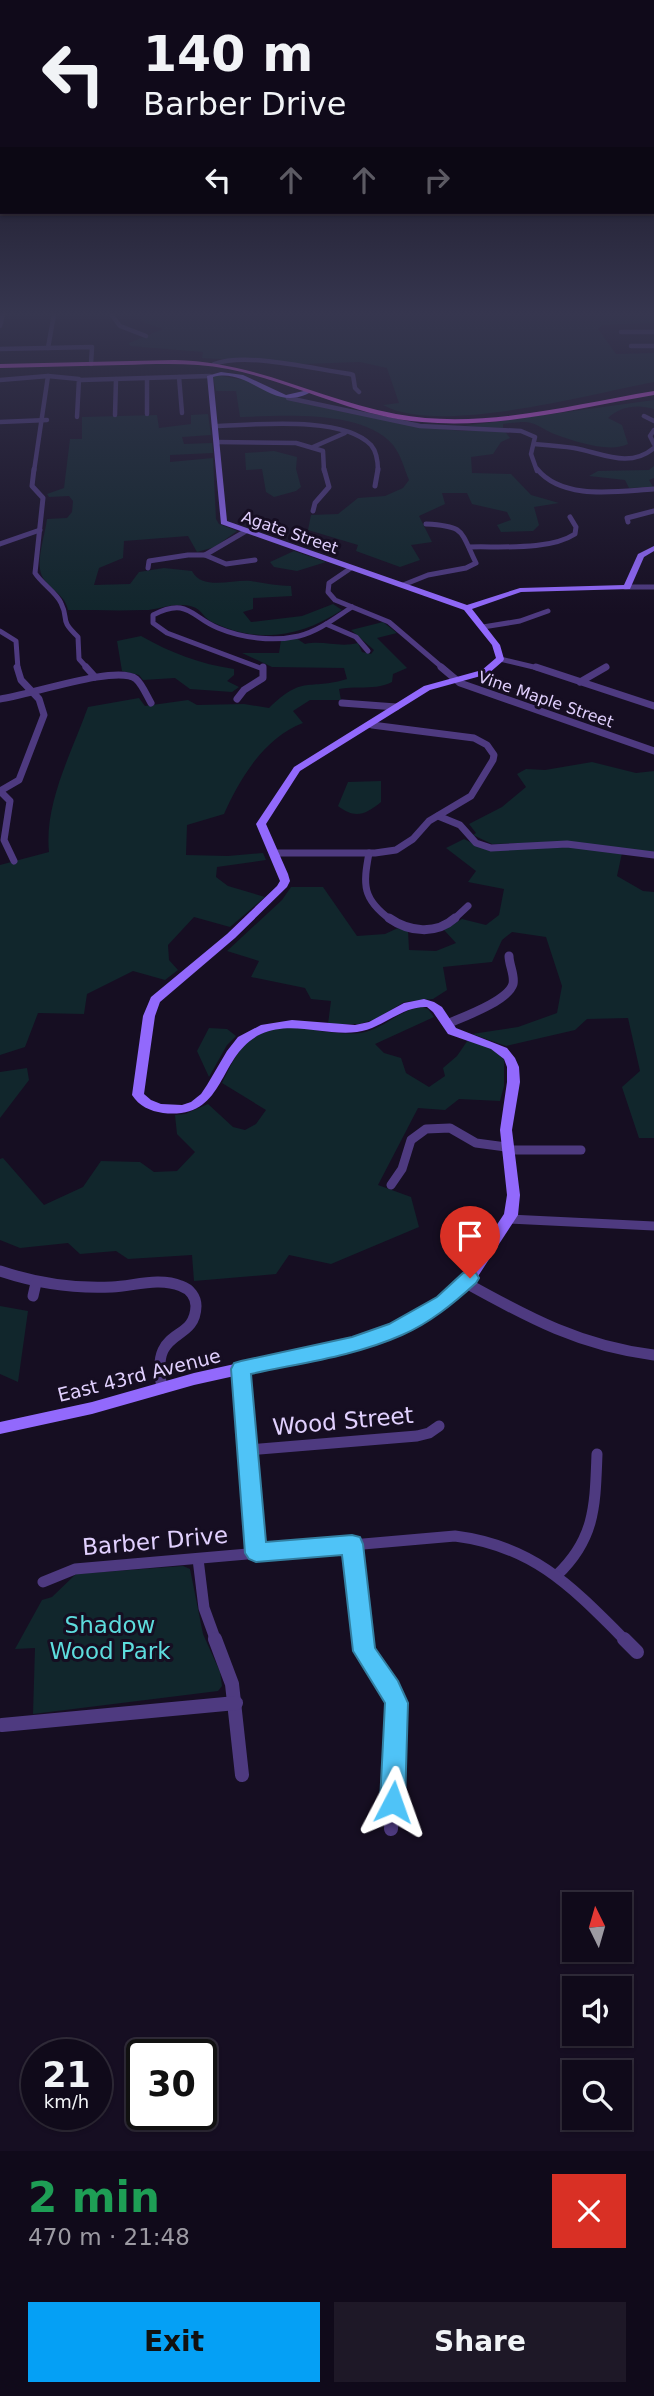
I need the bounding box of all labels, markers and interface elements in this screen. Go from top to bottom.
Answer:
text: 140 m [143,26,313,83]
icon: left [28,28,119,119]
text: Barber Drive [143,85,346,123]
icon: left [199,161,237,199]
icon: ahead [272,161,310,199]
icon: ahead [345,161,383,199]
icon: right [418,161,456,199]
street label: Agate Street [239,507,341,558]
street label: Vine Maple Street [476,667,616,732]
pin [440,1206,500,1278]
icon: arrive [451,1217,489,1255]
street label: East 43rd Avenue [55,1344,223,1406]
street label: Wood Street [271,1402,415,1440]
street label: Barber Drive [81,1522,229,1560]
park label: Shadow Wood Park [49,1612,171,1664]
position arrow [356,1765,430,1839]
north arrow [562,1892,632,1962]
map controls [562,1892,632,2130]
button: sound [562,1976,632,2046]
speed limit sign: 30 [126,2039,217,2130]
text: 21 [42,2055,91,2095]
button: search [562,2060,632,2130]
text: km/h [44,2091,89,2112]
text: 2 min [28,2173,160,2222]
button: close [552,2174,626,2248]
text: 470 m · 21:48 [28,2224,190,2250]
button: Exit [28,2302,320,2382]
button: Share [334,2302,626,2382]

